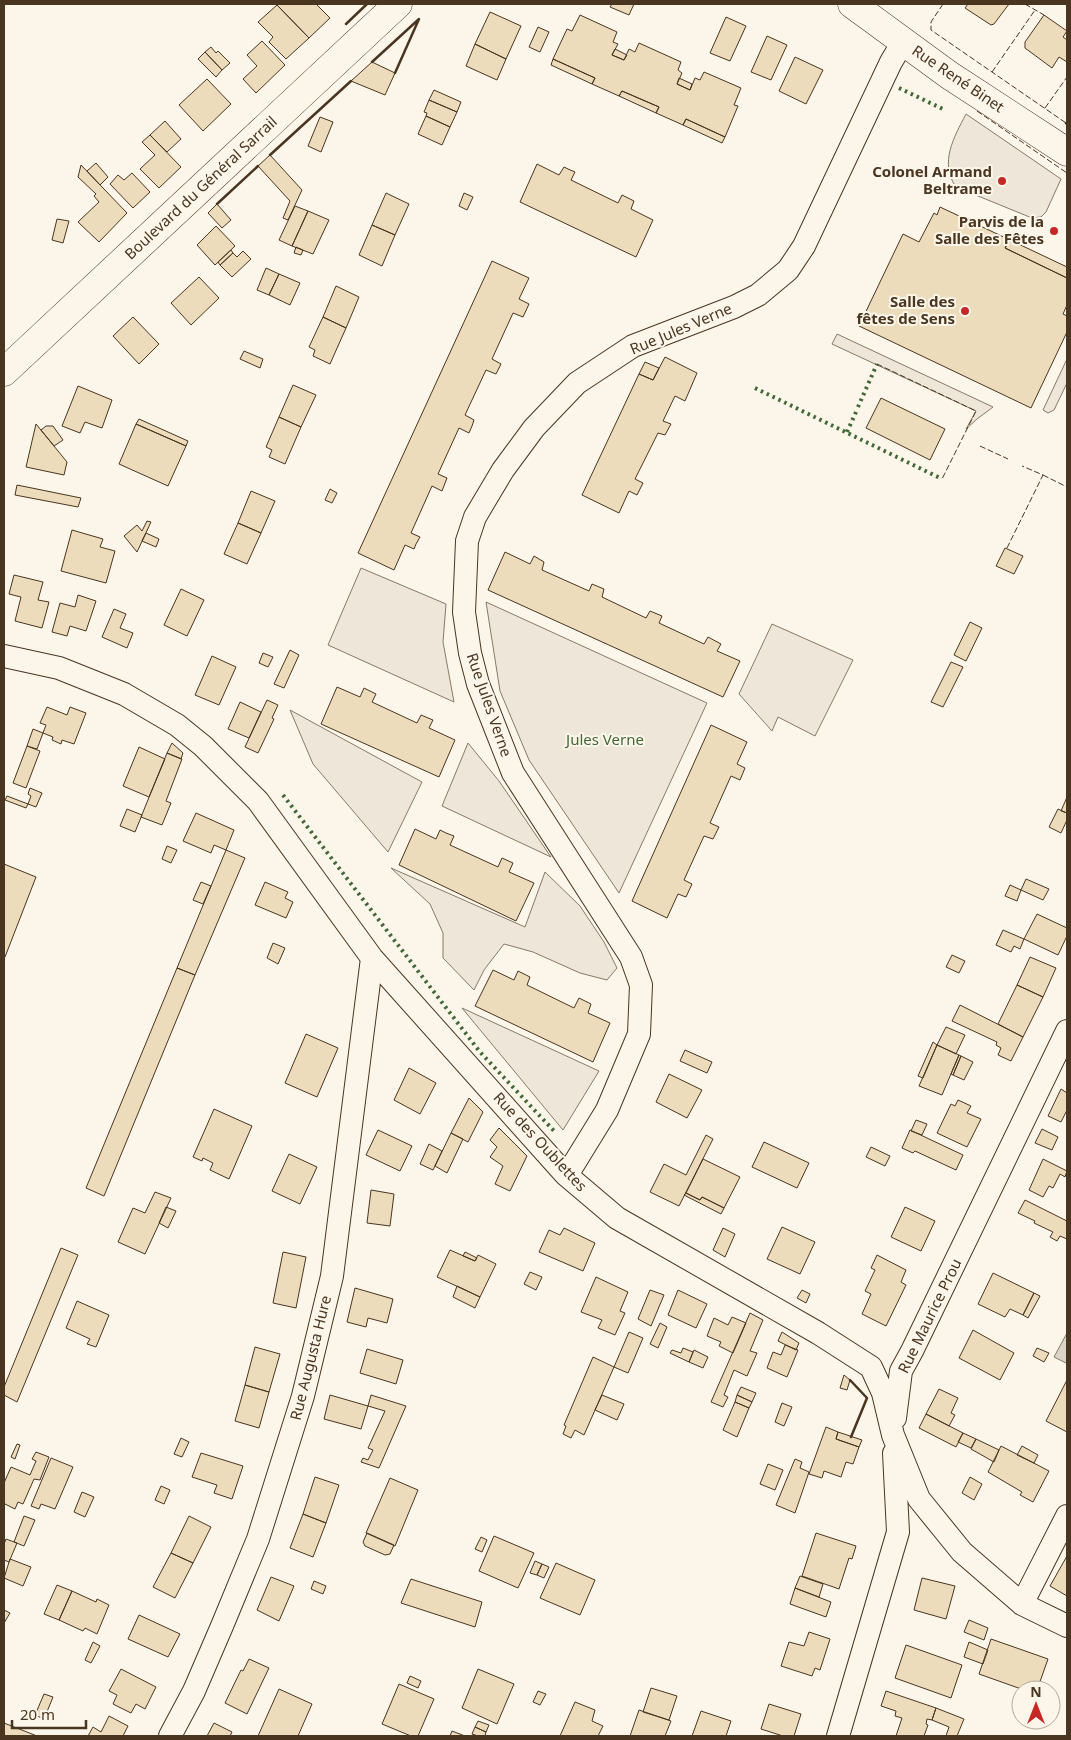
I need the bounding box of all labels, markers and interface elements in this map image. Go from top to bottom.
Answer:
street label: Rue René Binet [909,40,1009,117]
street label: Boulevard du Général Sarrail [120,111,281,263]
place label: Colonel Armand Beltrame [872,161,992,198]
marker: Colonel Armand Beltrame [996,175,1008,187]
place label: Parvis de la Salle des Fêtes [935,211,1044,248]
marker: Parvis de la Salle des Fêtes [1048,225,1060,237]
place label: Salle des fêtes de Sens [857,291,955,328]
street label: Rue Jules Verne [627,298,735,359]
marker: Salle des fêtes de Sens [959,305,971,317]
street label: Rue Jules Verne [463,650,517,759]
park label: Jules Verne [564,729,644,749]
street label: Rue des Oublettes [490,1087,592,1195]
street label: Rue Maurice Prou [893,1255,966,1376]
street label: Rue Augusta Hure [285,1293,335,1422]
north arrow [1011,1680,1061,1730]
text: N [1030,1682,1042,1701]
scale bar [12,1698,86,1730]
text: 20 m [20,1704,55,1724]

